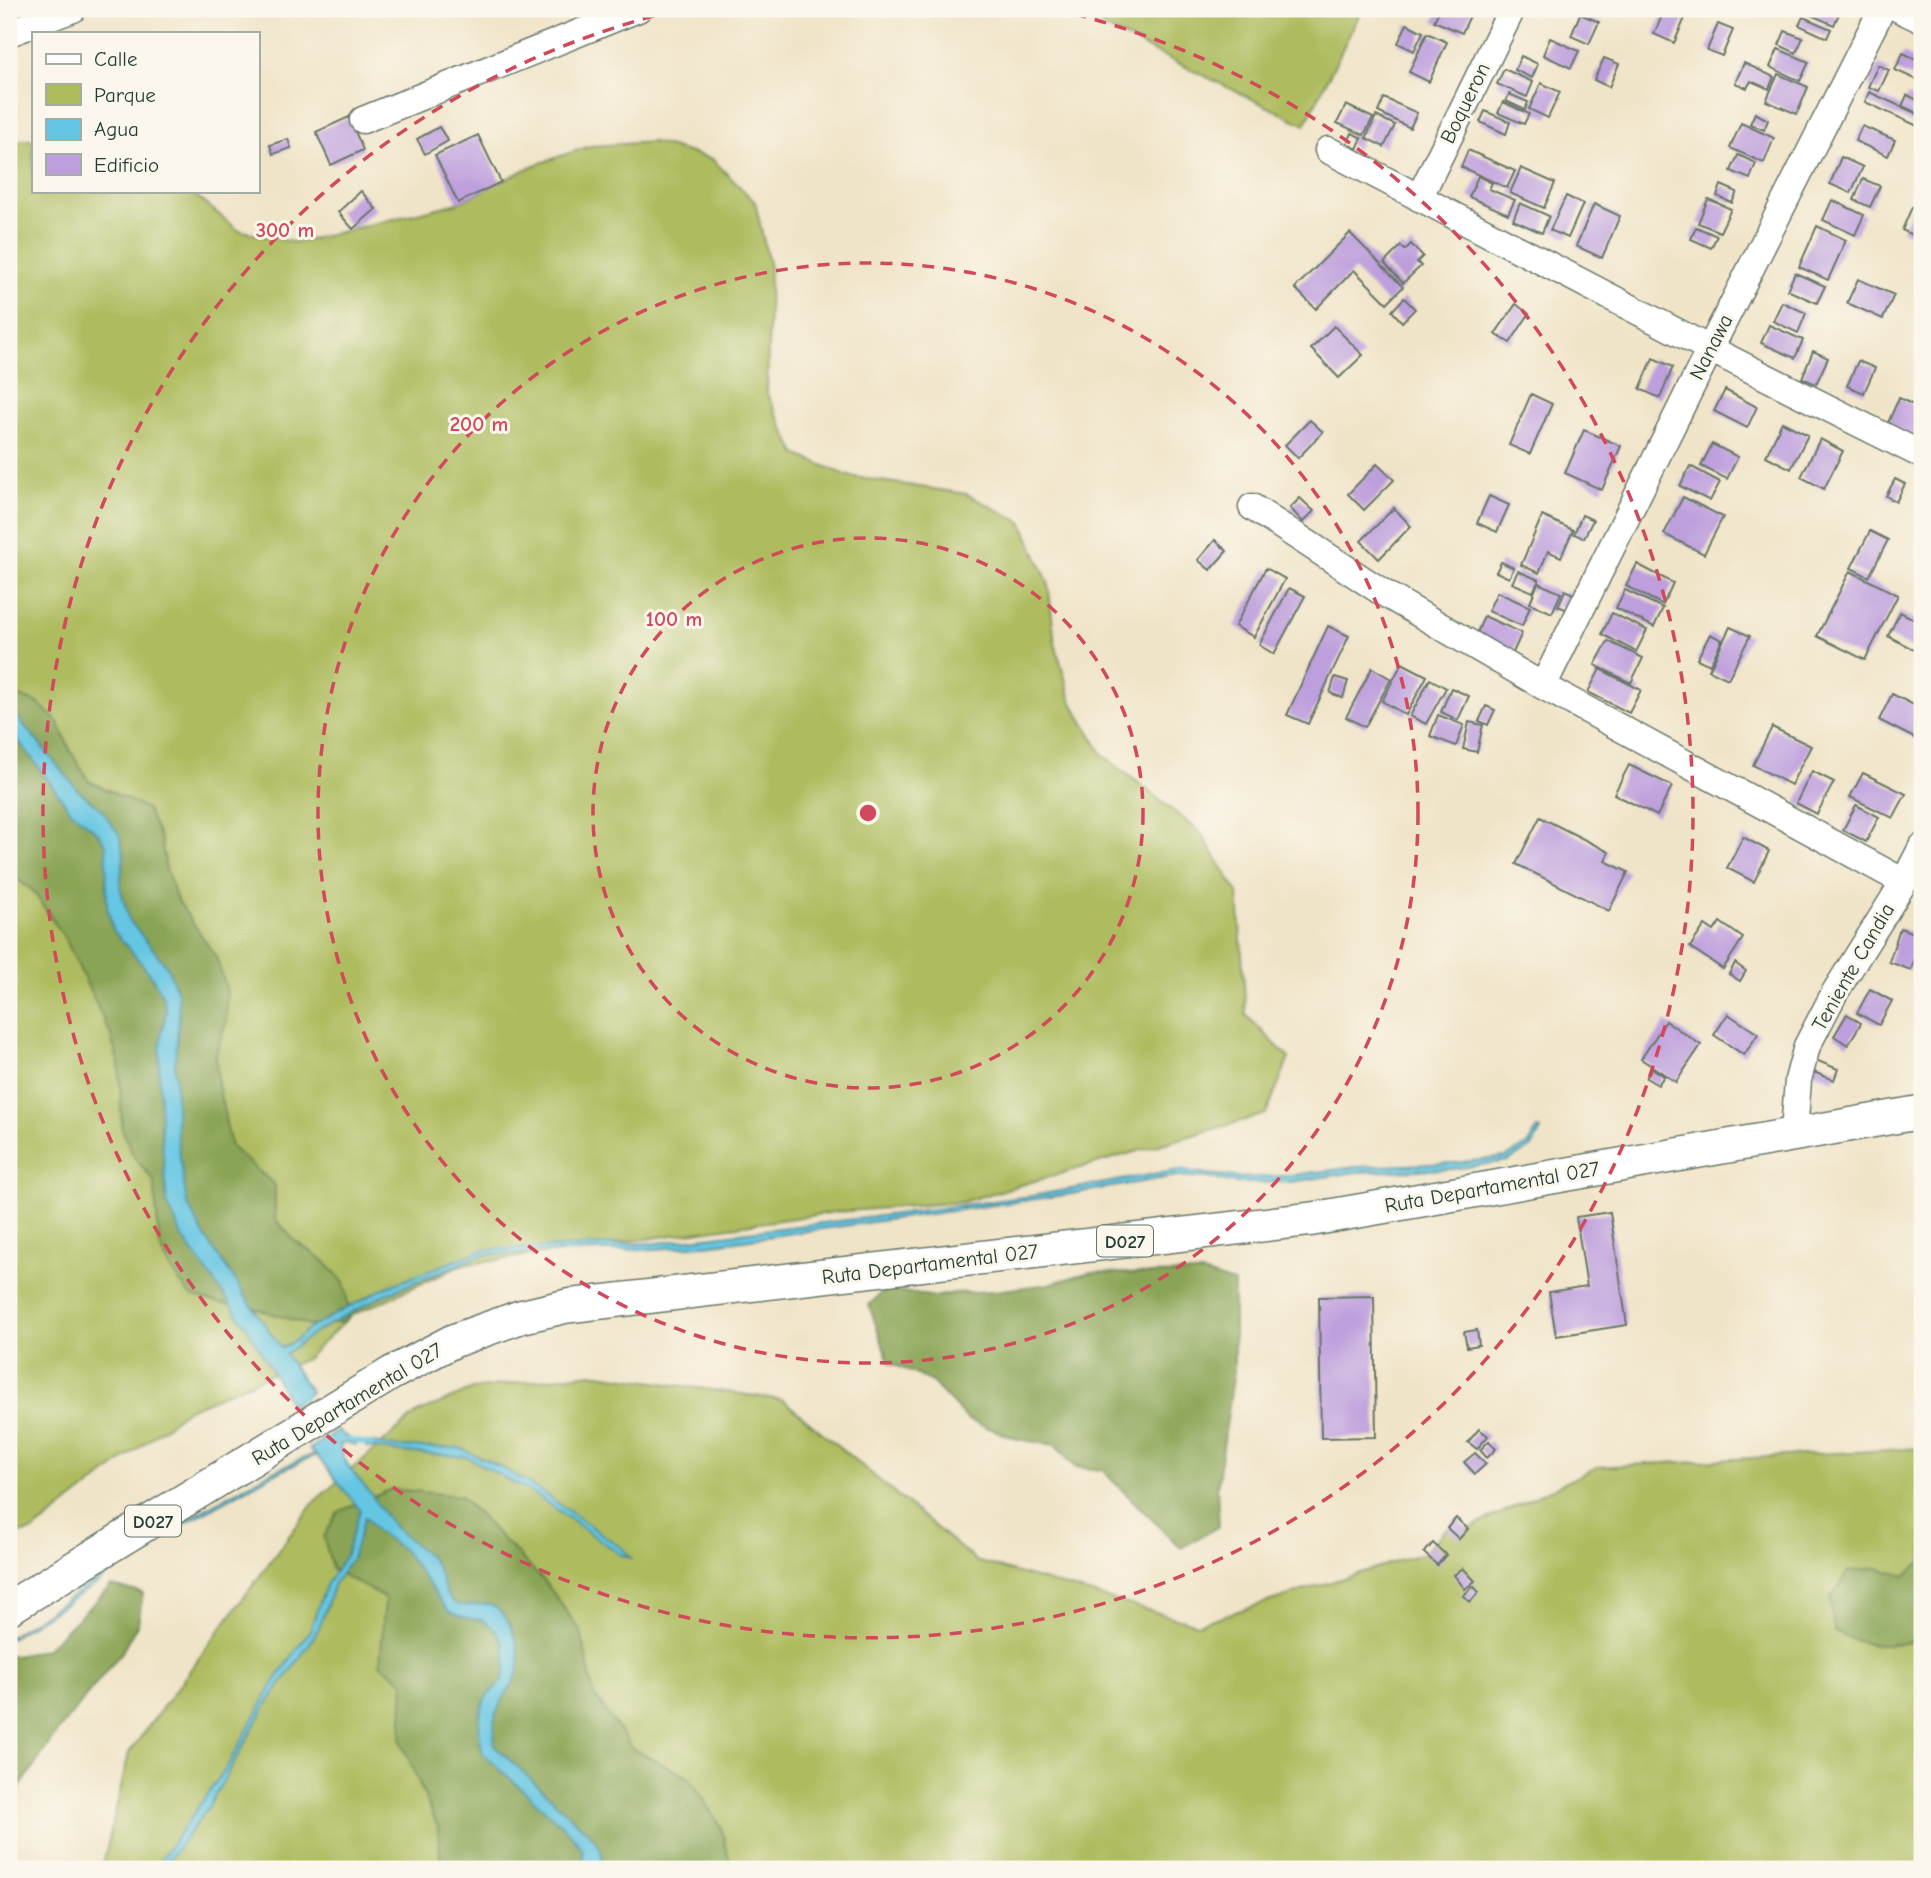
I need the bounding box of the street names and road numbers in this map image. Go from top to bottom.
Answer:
street label: Boqueron [1435,59,1495,147]
street label: Nanawa [1684,310,1738,384]
street label: Teniente Candia [1807,899,1899,1035]
street label: Ruta Departamental 027 [1383,1156,1601,1218]
road number: D027 [1097,1226,1153,1256]
street label: Ruta Departamental 027 [820,1239,1040,1289]
street label: Ruta Departamental 027 [247,1338,447,1470]
road number: D027 [125,1506,181,1536]

